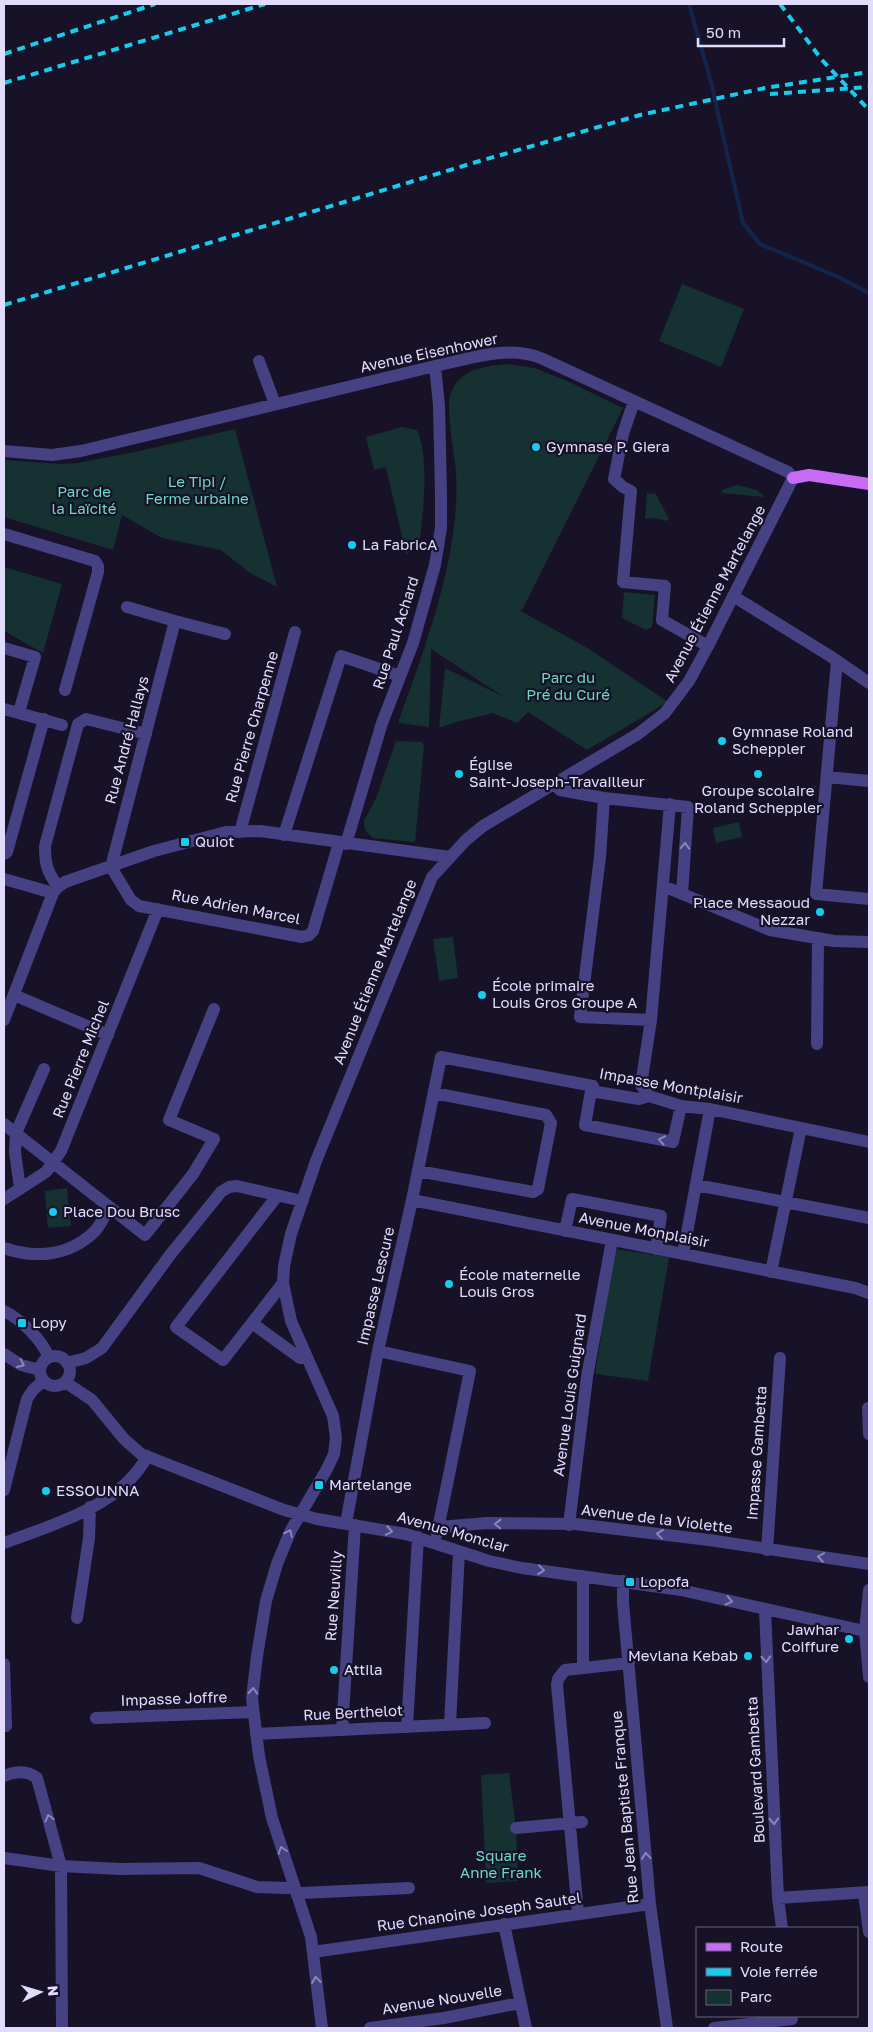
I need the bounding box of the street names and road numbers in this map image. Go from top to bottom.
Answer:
street label: Avenue Eisenhower [358,329,499,375]
street label: Avenue Étienne Martelange [660,502,769,685]
street label: Rue Paul Achard [368,574,422,692]
street label: Rue Pierre Charpenne [221,649,281,805]
street label: Rue André Hallays [100,674,152,806]
street label: Avenue Étienne Martelange [329,876,420,1067]
street label: Rue Adrien Marcel [170,885,302,927]
street label: Rue Pierre Michel [48,997,112,1120]
street label: Impasse Montplaisir [598,1064,744,1107]
street label: Avenue Monplaisir [578,1208,711,1250]
street label: Impasse Lescure [353,1225,397,1347]
street label: Avenue Louis Guignard [549,1312,589,1478]
street label: Impasse Gambetta [742,1385,770,1521]
street label: Avenue de la Violette [580,1500,734,1536]
street label: Avenue Monclar [395,1507,511,1556]
street label: Rue Neuvilly [321,1549,345,1642]
street label: Impasse Joffre [120,1687,228,1709]
street label: Boulevard Gambetta [742,1696,768,1844]
street label: Rue Berthelot [303,1700,403,1724]
street label: Rue Jean Baptiste Franque [607,1710,641,1904]
street label: Rue Chanoine Joseph Sautel [376,1888,582,1934]
street label: Avenue Nouvelle [381,1981,503,2017]

